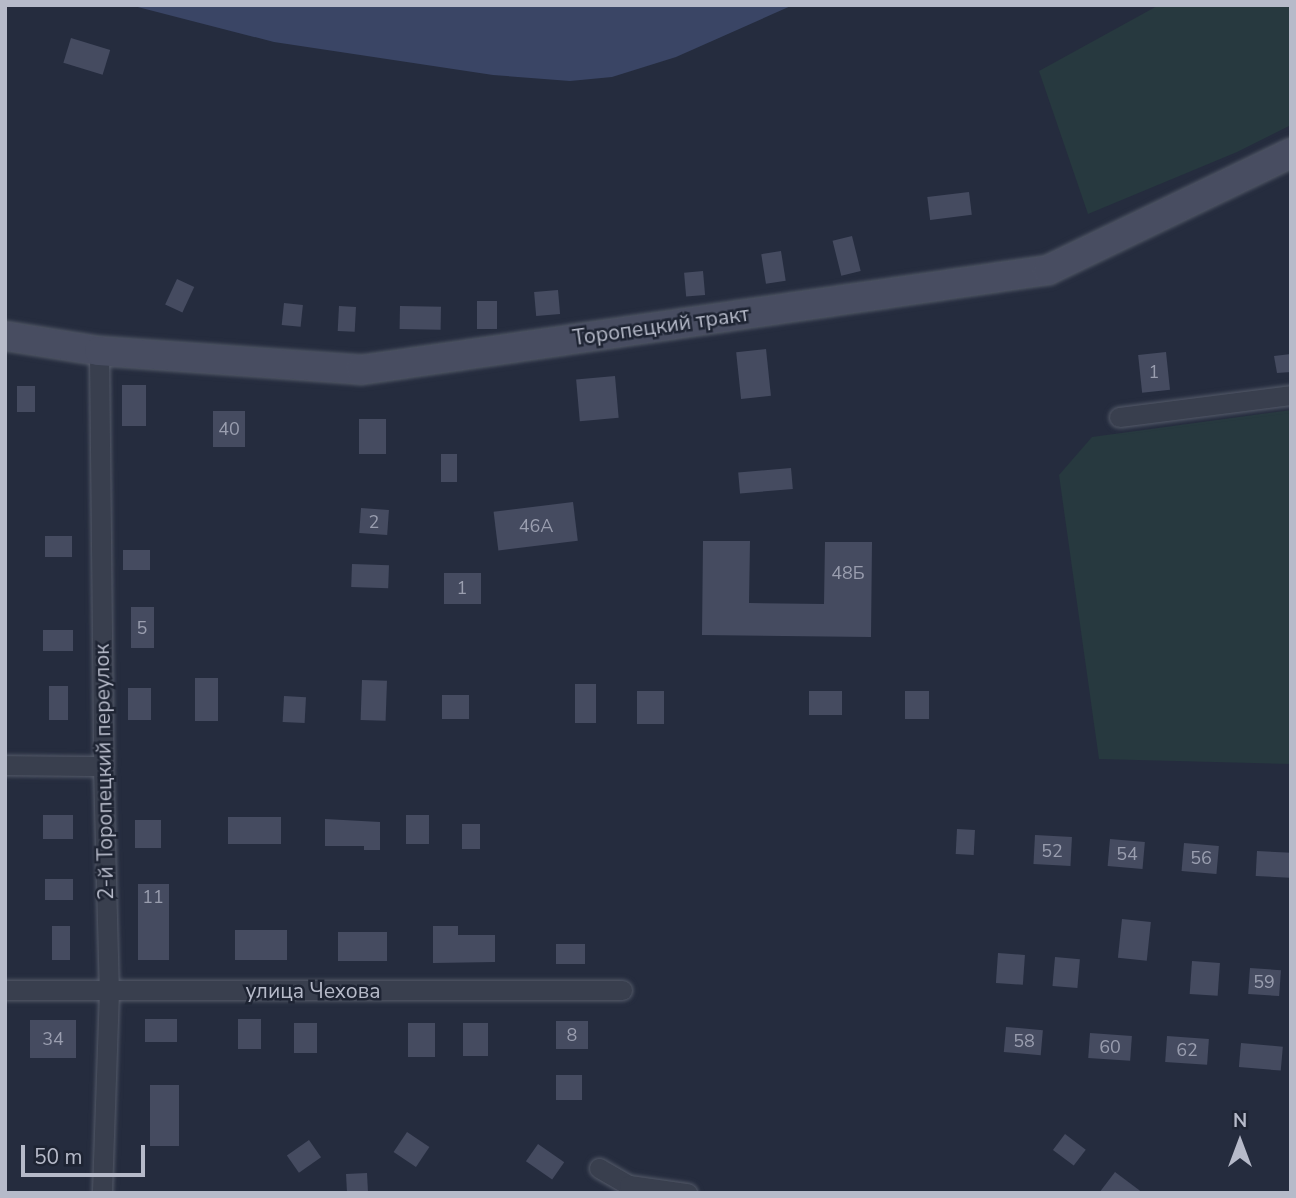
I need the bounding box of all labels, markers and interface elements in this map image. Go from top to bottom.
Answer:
street label: Торопецкий тракт [571,301,751,351]
house number: 1 [1149,361,1159,383]
house number: 40 [218,418,240,440]
house number: 2 [369,511,379,533]
house number: 46А [519,515,553,537]
house number: 48Б [831,562,865,584]
house number: 1 [457,577,467,599]
house number: 5 [137,617,147,639]
street label: 2-й Торопецкий переулок [89,644,119,900]
house number: 52 [1041,840,1063,862]
house number: 54 [1116,843,1138,865]
house number: 56 [1190,847,1212,869]
house number: 11 [142,886,164,908]
house number: 59 [1253,971,1275,993]
street label: улица Чехова [245,978,381,1004]
house number: 8 [567,1024,577,1046]
house number: 34 [42,1028,64,1050]
house number: 58 [1013,1030,1035,1052]
house number: 60 [1099,1036,1121,1058]
house number: 62 [1176,1039,1198,1061]
north arrow [1205,1107,1275,1177]
text: N [1233,1108,1247,1134]
scale bar [24,1132,149,1176]
text: 50 m [34,1143,83,1171]

